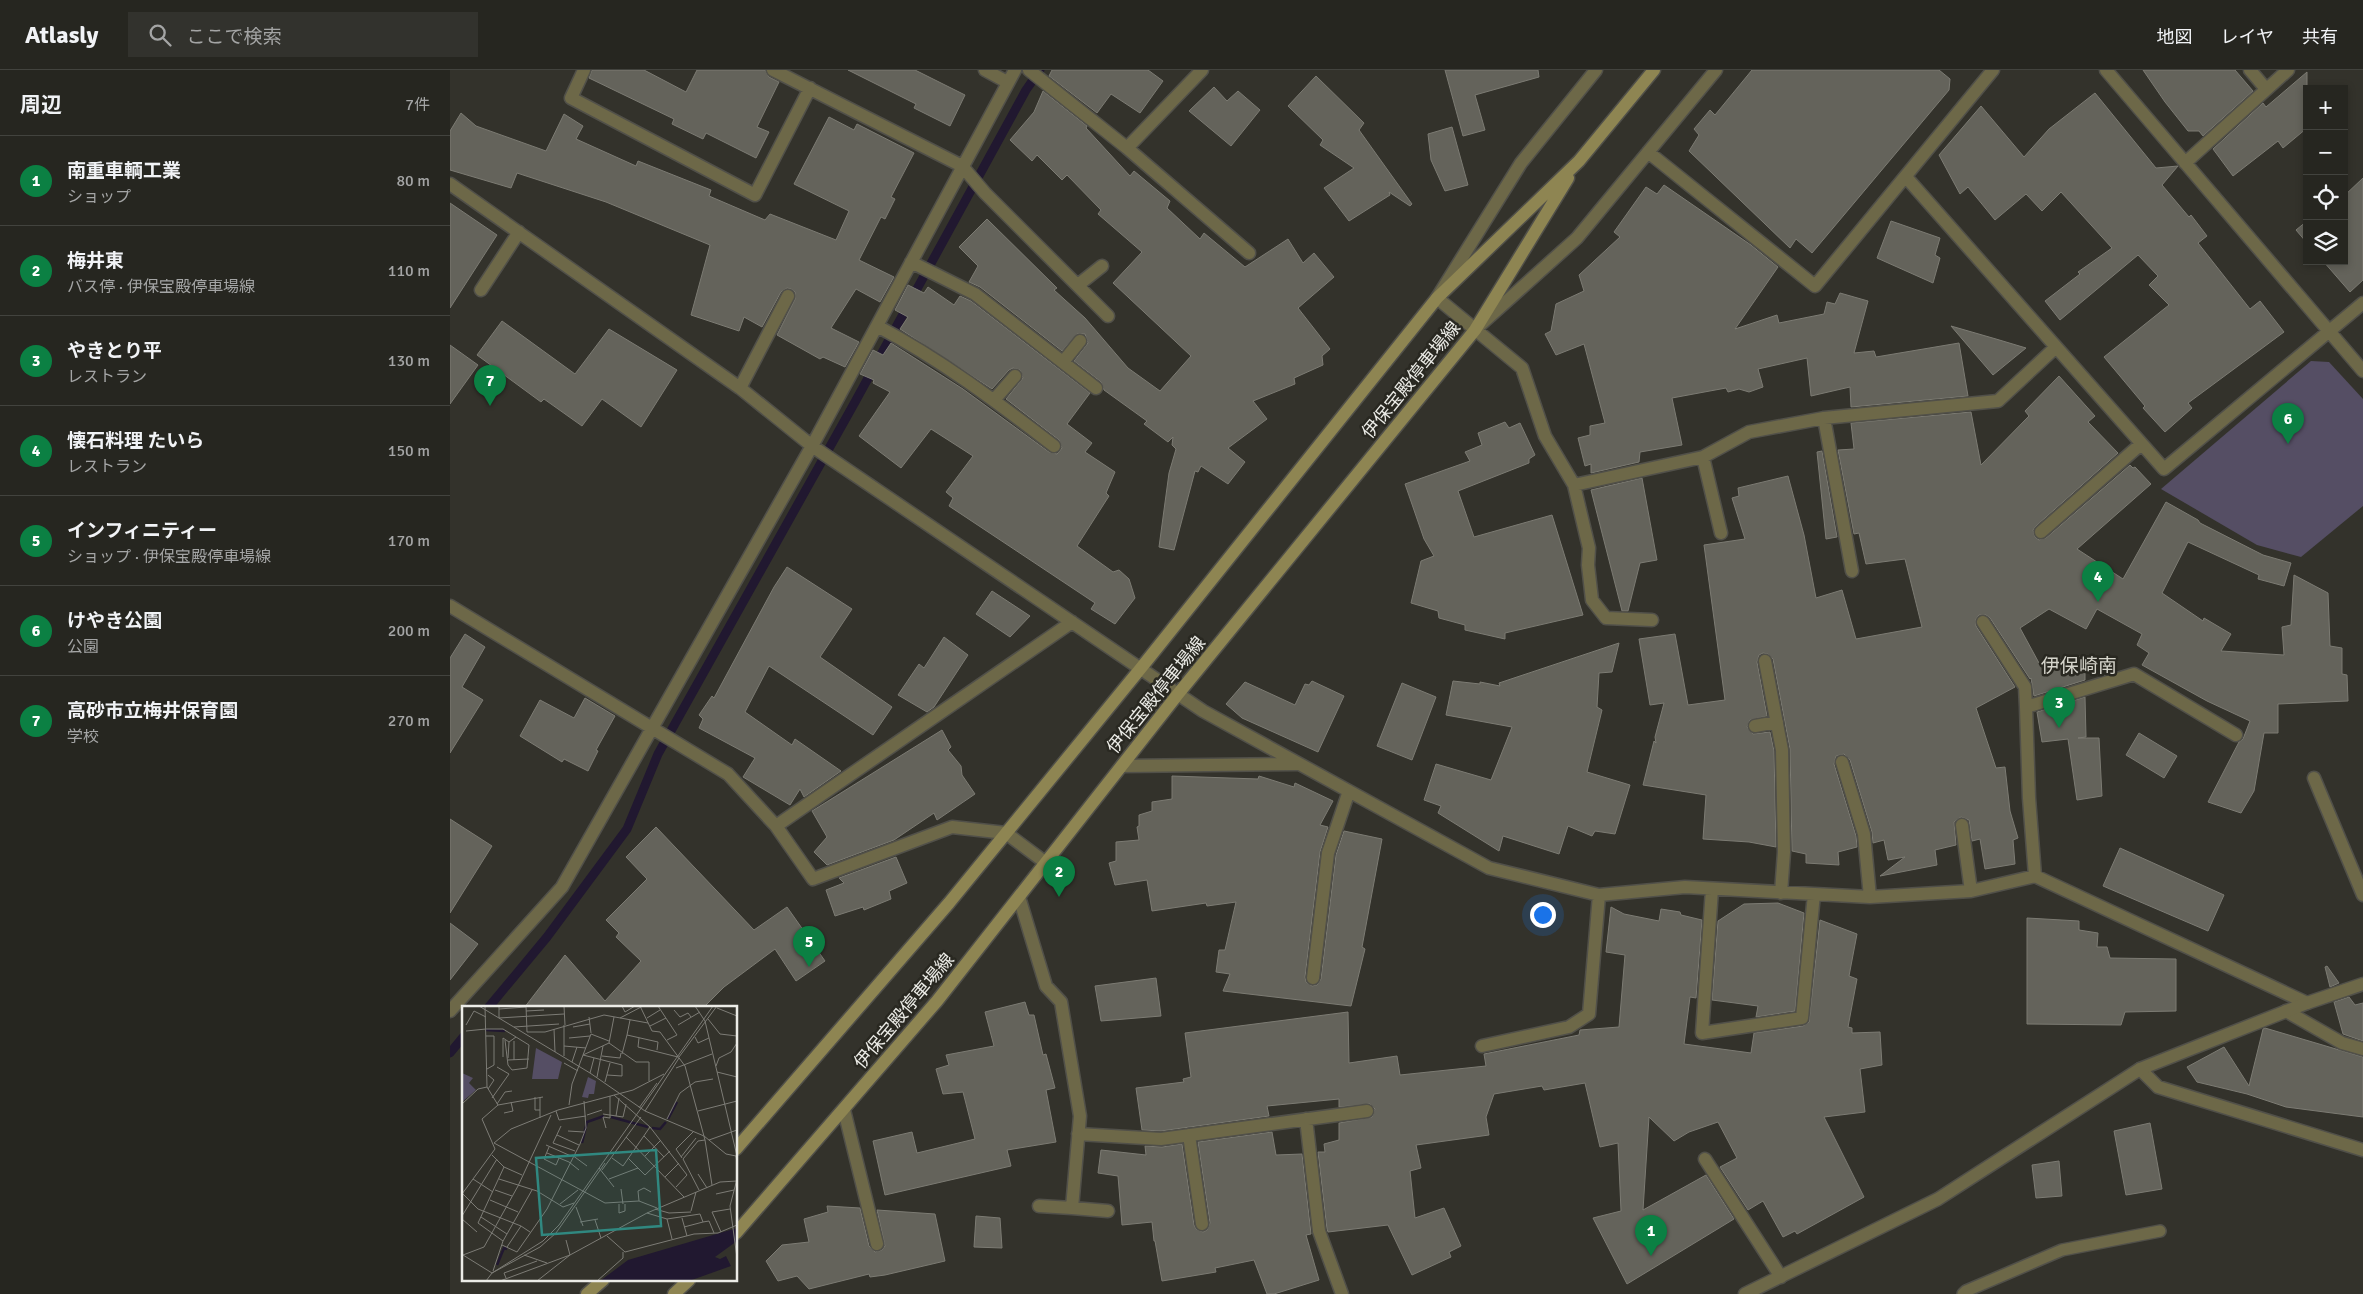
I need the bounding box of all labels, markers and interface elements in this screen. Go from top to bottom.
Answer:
search box [128,12,478,57]
text: Atlasly [25,20,98,50]
icon: search [146,21,174,49]
text: ここで検索 [186,25,281,49]
text: 地図 [2157,26,2193,48]
text: レイヤ [2221,26,2274,48]
text: 共有 [2302,26,2338,48]
map controls [2303,85,2348,265]
button: + [2303,85,2348,130]
text: 周辺 [20,92,62,118]
text: 7件 [405,95,430,115]
button: − [2303,130,2348,175]
text: 南重車輌工業 [67,159,181,183]
text: 1 [32,171,40,191]
text: 80 m [396,171,430,191]
button: locate [2303,175,2348,220]
text: ショップ [67,187,131,207]
button: layers [2303,220,2348,265]
text: 梅井東 [67,249,124,273]
text: 2 [32,261,40,281]
text: 110 m [388,261,430,281]
text: バス停 · 伊保宝殿停車場線 [67,277,255,297]
street label: 伊保宝殿停車場線 [1357,317,1465,443]
text: やきとり平 [67,339,162,363]
text: 3 [32,351,40,371]
text: 130 m [388,351,430,371]
pin: 7 [474,365,506,406]
text: レストラン [67,367,147,387]
pin: 6 [2272,403,2304,444]
text: 懐石料理 たいら [67,429,204,453]
text: 4 [32,441,40,461]
text: 150 m [388,441,430,461]
text: レストラン [67,457,147,477]
text: インフィニティー [67,519,217,543]
text: 5 [32,531,40,551]
text: 170 m [388,531,430,551]
text: ショップ · 伊保宝殿停車場線 [67,547,271,567]
pin: 4 [2082,561,2114,602]
text: けやき公園 [67,609,162,633]
text: 6 [32,621,40,641]
text: 200 m [388,621,430,641]
street label: 伊保宝殿停車場線 [1102,632,1210,758]
text: 公園 [67,637,99,657]
district label: 伊保崎南 [2041,654,2117,678]
pin: 3 [2043,687,2075,728]
text: 高砂市立梅井保育園 [67,699,238,723]
text: 7 [32,711,40,731]
text: 270 m [388,711,430,731]
text: 学校 [67,727,99,747]
pin: 2 [1043,856,1075,897]
your location [1530,902,1556,928]
pin: 5 [793,926,825,967]
street label: 伊保宝殿停車場線 [849,949,959,1073]
inset map [462,1006,738,1282]
pin: 1 [1635,1215,1667,1256]

